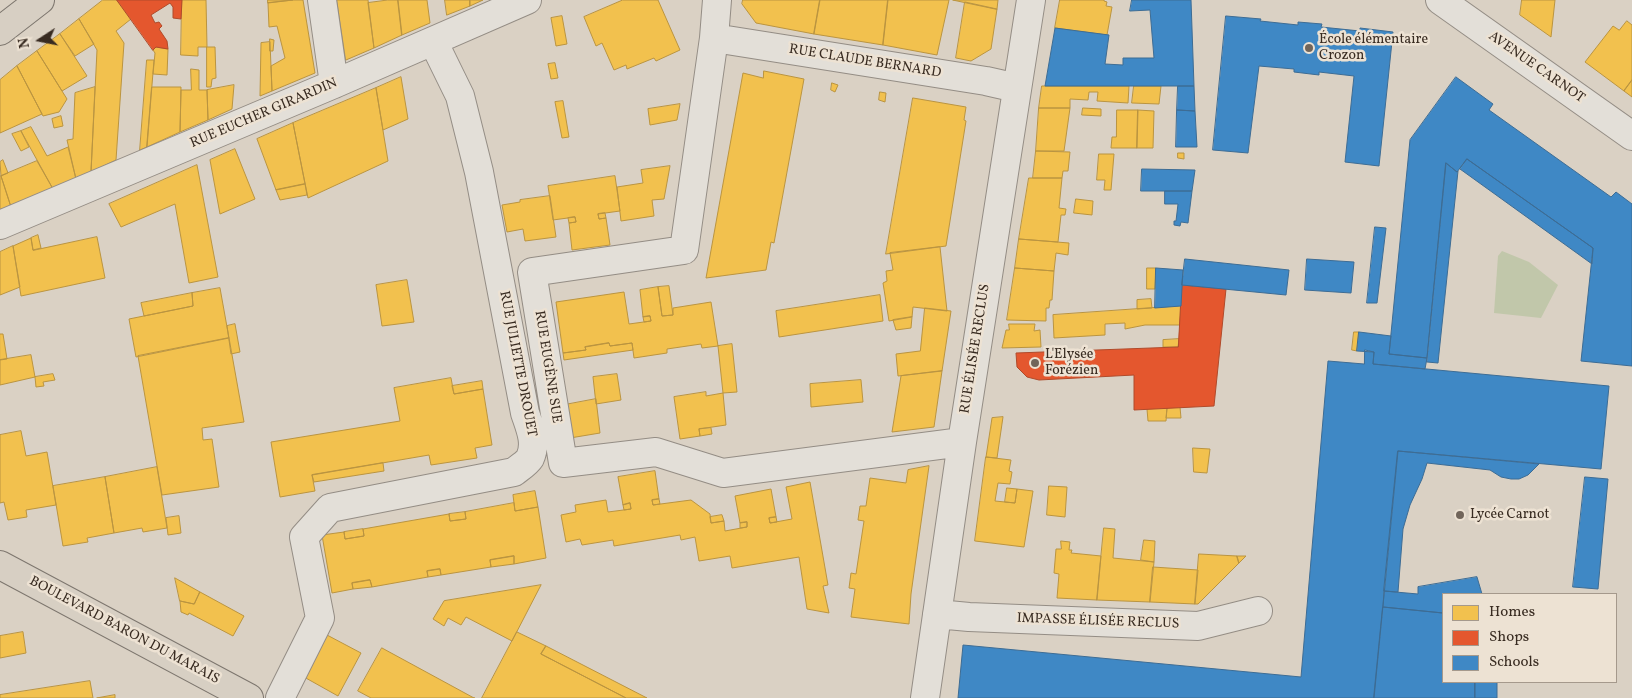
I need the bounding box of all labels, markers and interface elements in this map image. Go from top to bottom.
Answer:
north arrow [15,15,65,65]
street label: AVENUE CARNOT [1485,28,1587,108]
place label: École élémentaire Crozon [1319,32,1428,64]
text: N [14,36,35,50]
street label: RUE CLAUDE BERNARD [788,42,942,82]
marker: École élémentaire Crozon [1303,42,1315,54]
street label: RUE EUCHER GIRARDIN [188,75,340,153]
street label: RUE ÉLISÉE RECLUS [957,283,995,415]
street label: RUE JULIETTE DROUET [495,290,539,438]
street label: RUE EUGÈNE SUE [530,309,564,425]
place label: L'Elysée Forézien [1045,347,1098,380]
marker: L'Elysée Forézien [1029,357,1041,369]
place label: Lycée Carnot [1470,507,1549,523]
marker: Lycée Carnot [1454,509,1466,521]
street label: BOULEVARD BARON DU MARAIS [26,574,222,688]
legend [1442,593,1617,683]
text: Homes [1489,602,1535,623]
street label: IMPASSE ÉLISÉE RECLUS [1016,611,1180,633]
text: Shops [1489,627,1529,648]
text: Schools [1489,652,1539,673]

